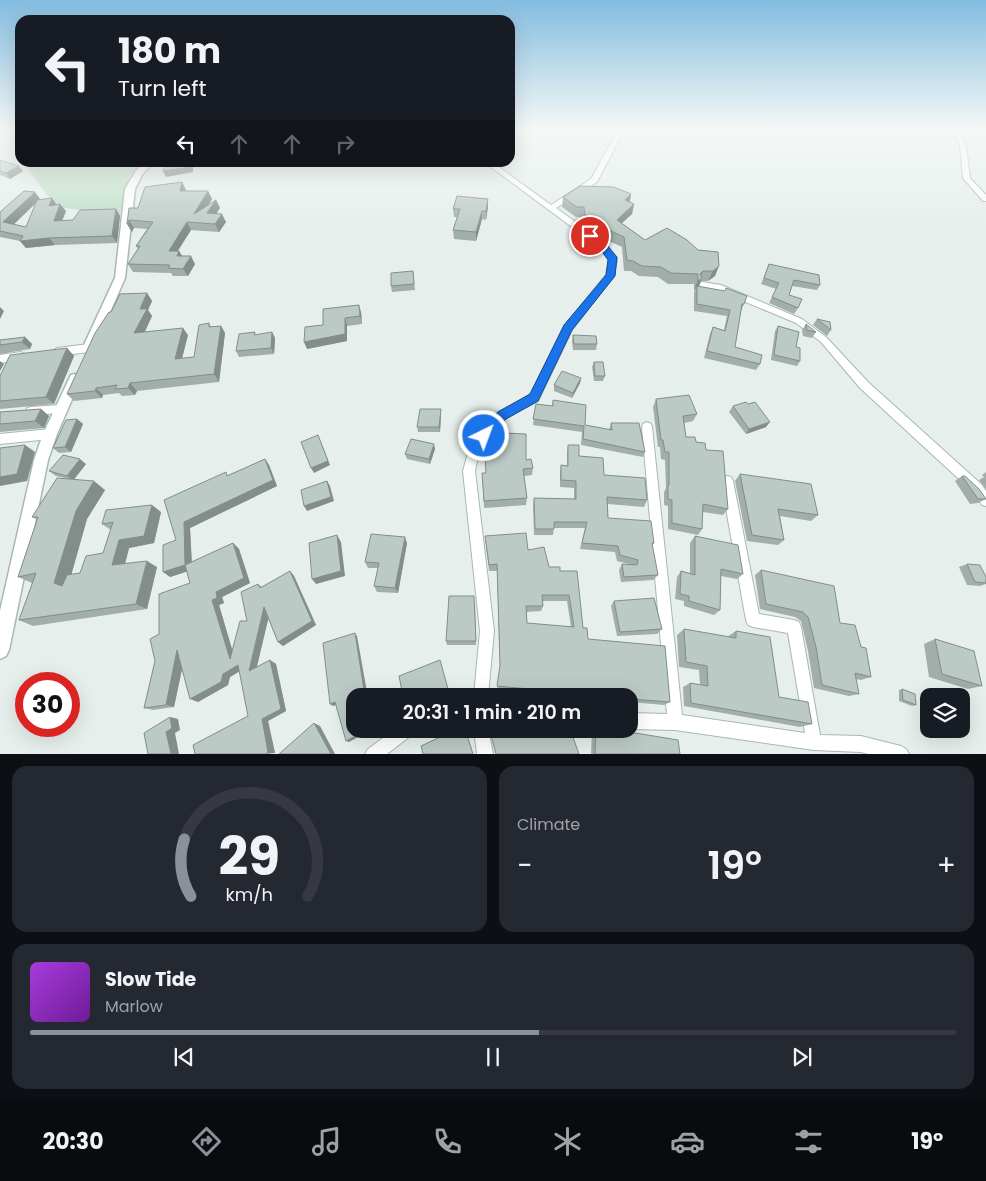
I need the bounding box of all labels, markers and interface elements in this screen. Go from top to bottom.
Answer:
text: 180 m [118,26,221,75]
icon: left [35,35,100,100]
text: Turn left [118,73,206,104]
icon: left [172,130,200,158]
icon: ahead [225,130,253,158]
icon: ahead [278,130,306,158]
icon: right [331,130,359,158]
pin [569,215,611,257]
icon: arrive [576,222,604,250]
position arrow [457,409,509,461]
speed limit sign: 30 [15,672,80,737]
map controls [920,688,970,738]
button: layers [920,688,970,738]
text: 20:31 · 1 min · 210 m [403,699,581,726]
text: Climate [517,813,580,836]
text: 29 [219,820,280,893]
text: 19° [707,839,762,892]
text: − [517,846,532,885]
text: + [937,846,956,885]
text: km/h [226,882,273,907]
text: Slow Tide [105,966,196,993]
text: Marlow [105,995,163,1018]
icon: previous [170,1043,198,1071]
icon: pause [479,1043,507,1071]
icon: next [788,1043,816,1071]
icon: directions [189,1124,224,1159]
icon: music [309,1124,344,1159]
icon: phone [430,1124,465,1159]
icon: climate [550,1124,585,1159]
icon: car [670,1124,705,1159]
icon: filters [791,1124,826,1159]
text: 20:30 [43,1126,104,1157]
text: 19° [911,1126,943,1157]

